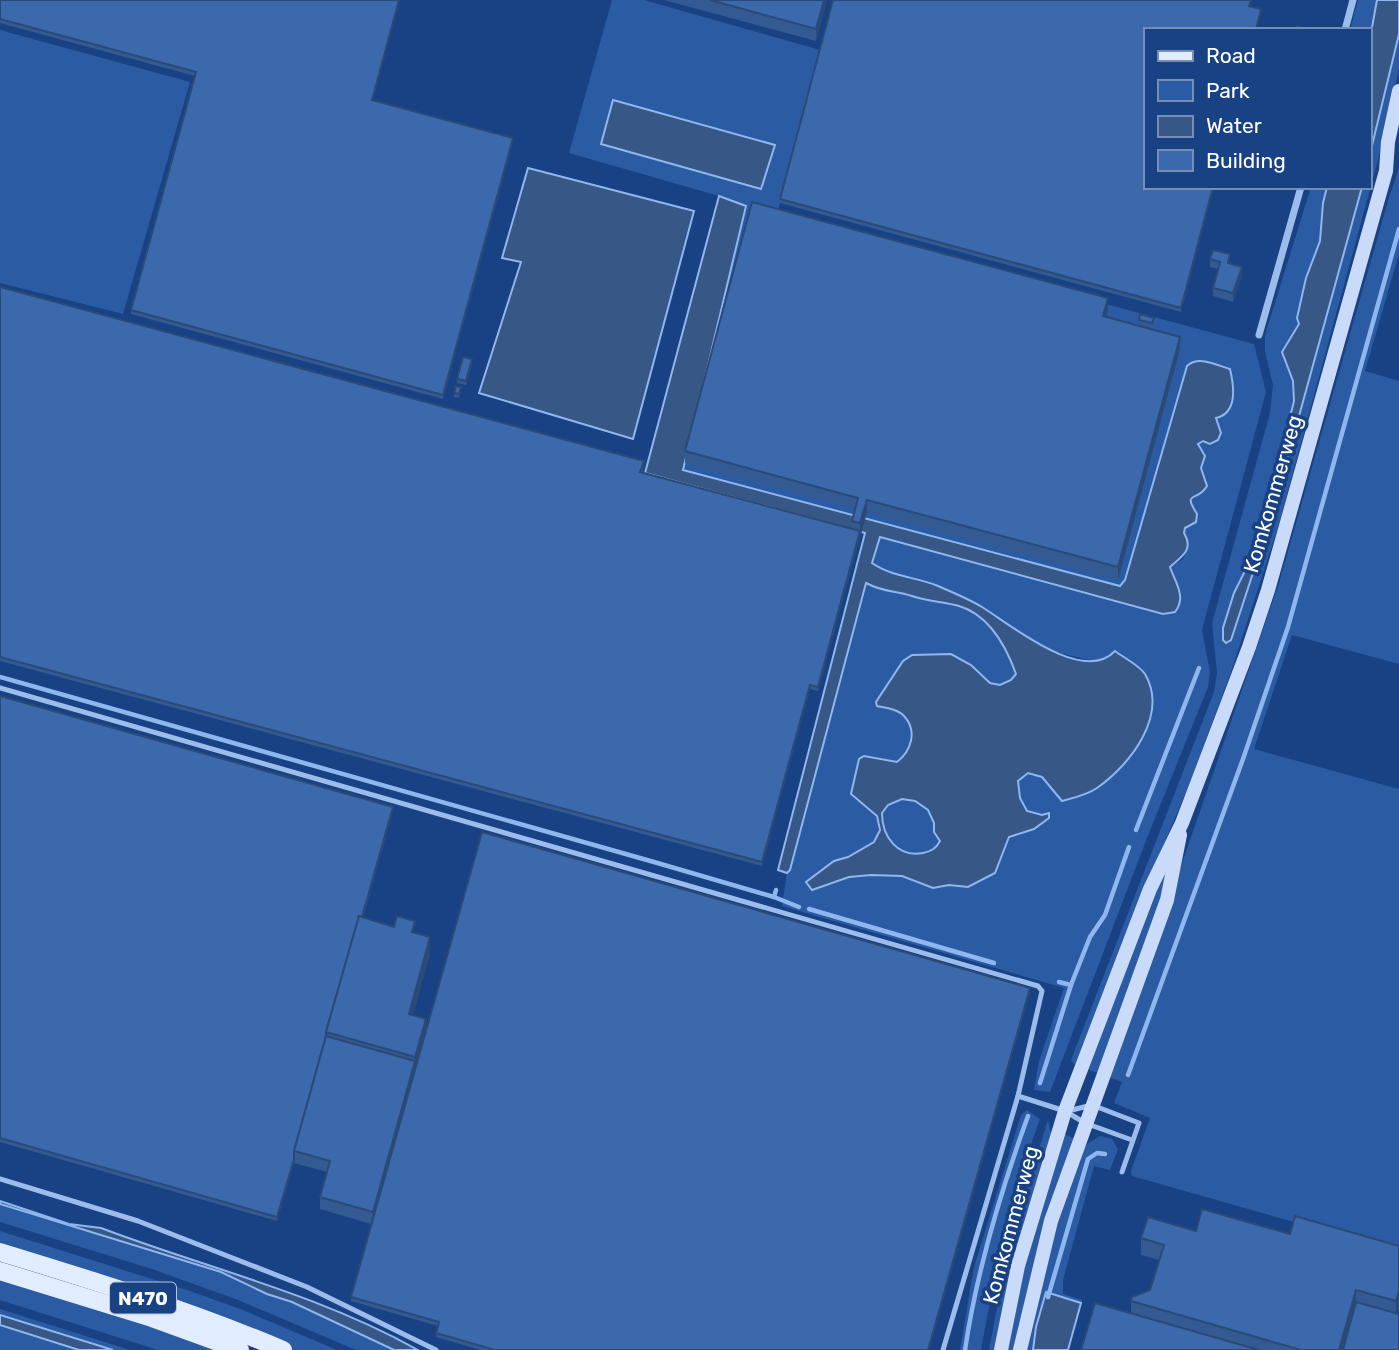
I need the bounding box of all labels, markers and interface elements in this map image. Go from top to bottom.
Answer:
legend [1144,28,1371,189]
text: Road [1206,43,1256,68]
text: Park [1206,78,1250,103]
text: Water [1206,113,1262,138]
text: Building [1206,148,1286,173]
street label: Komkommerweg [1238,412,1307,576]
street label: Komkommerweg [977,1143,1044,1307]
road number: N470 [110,1282,176,1314]

